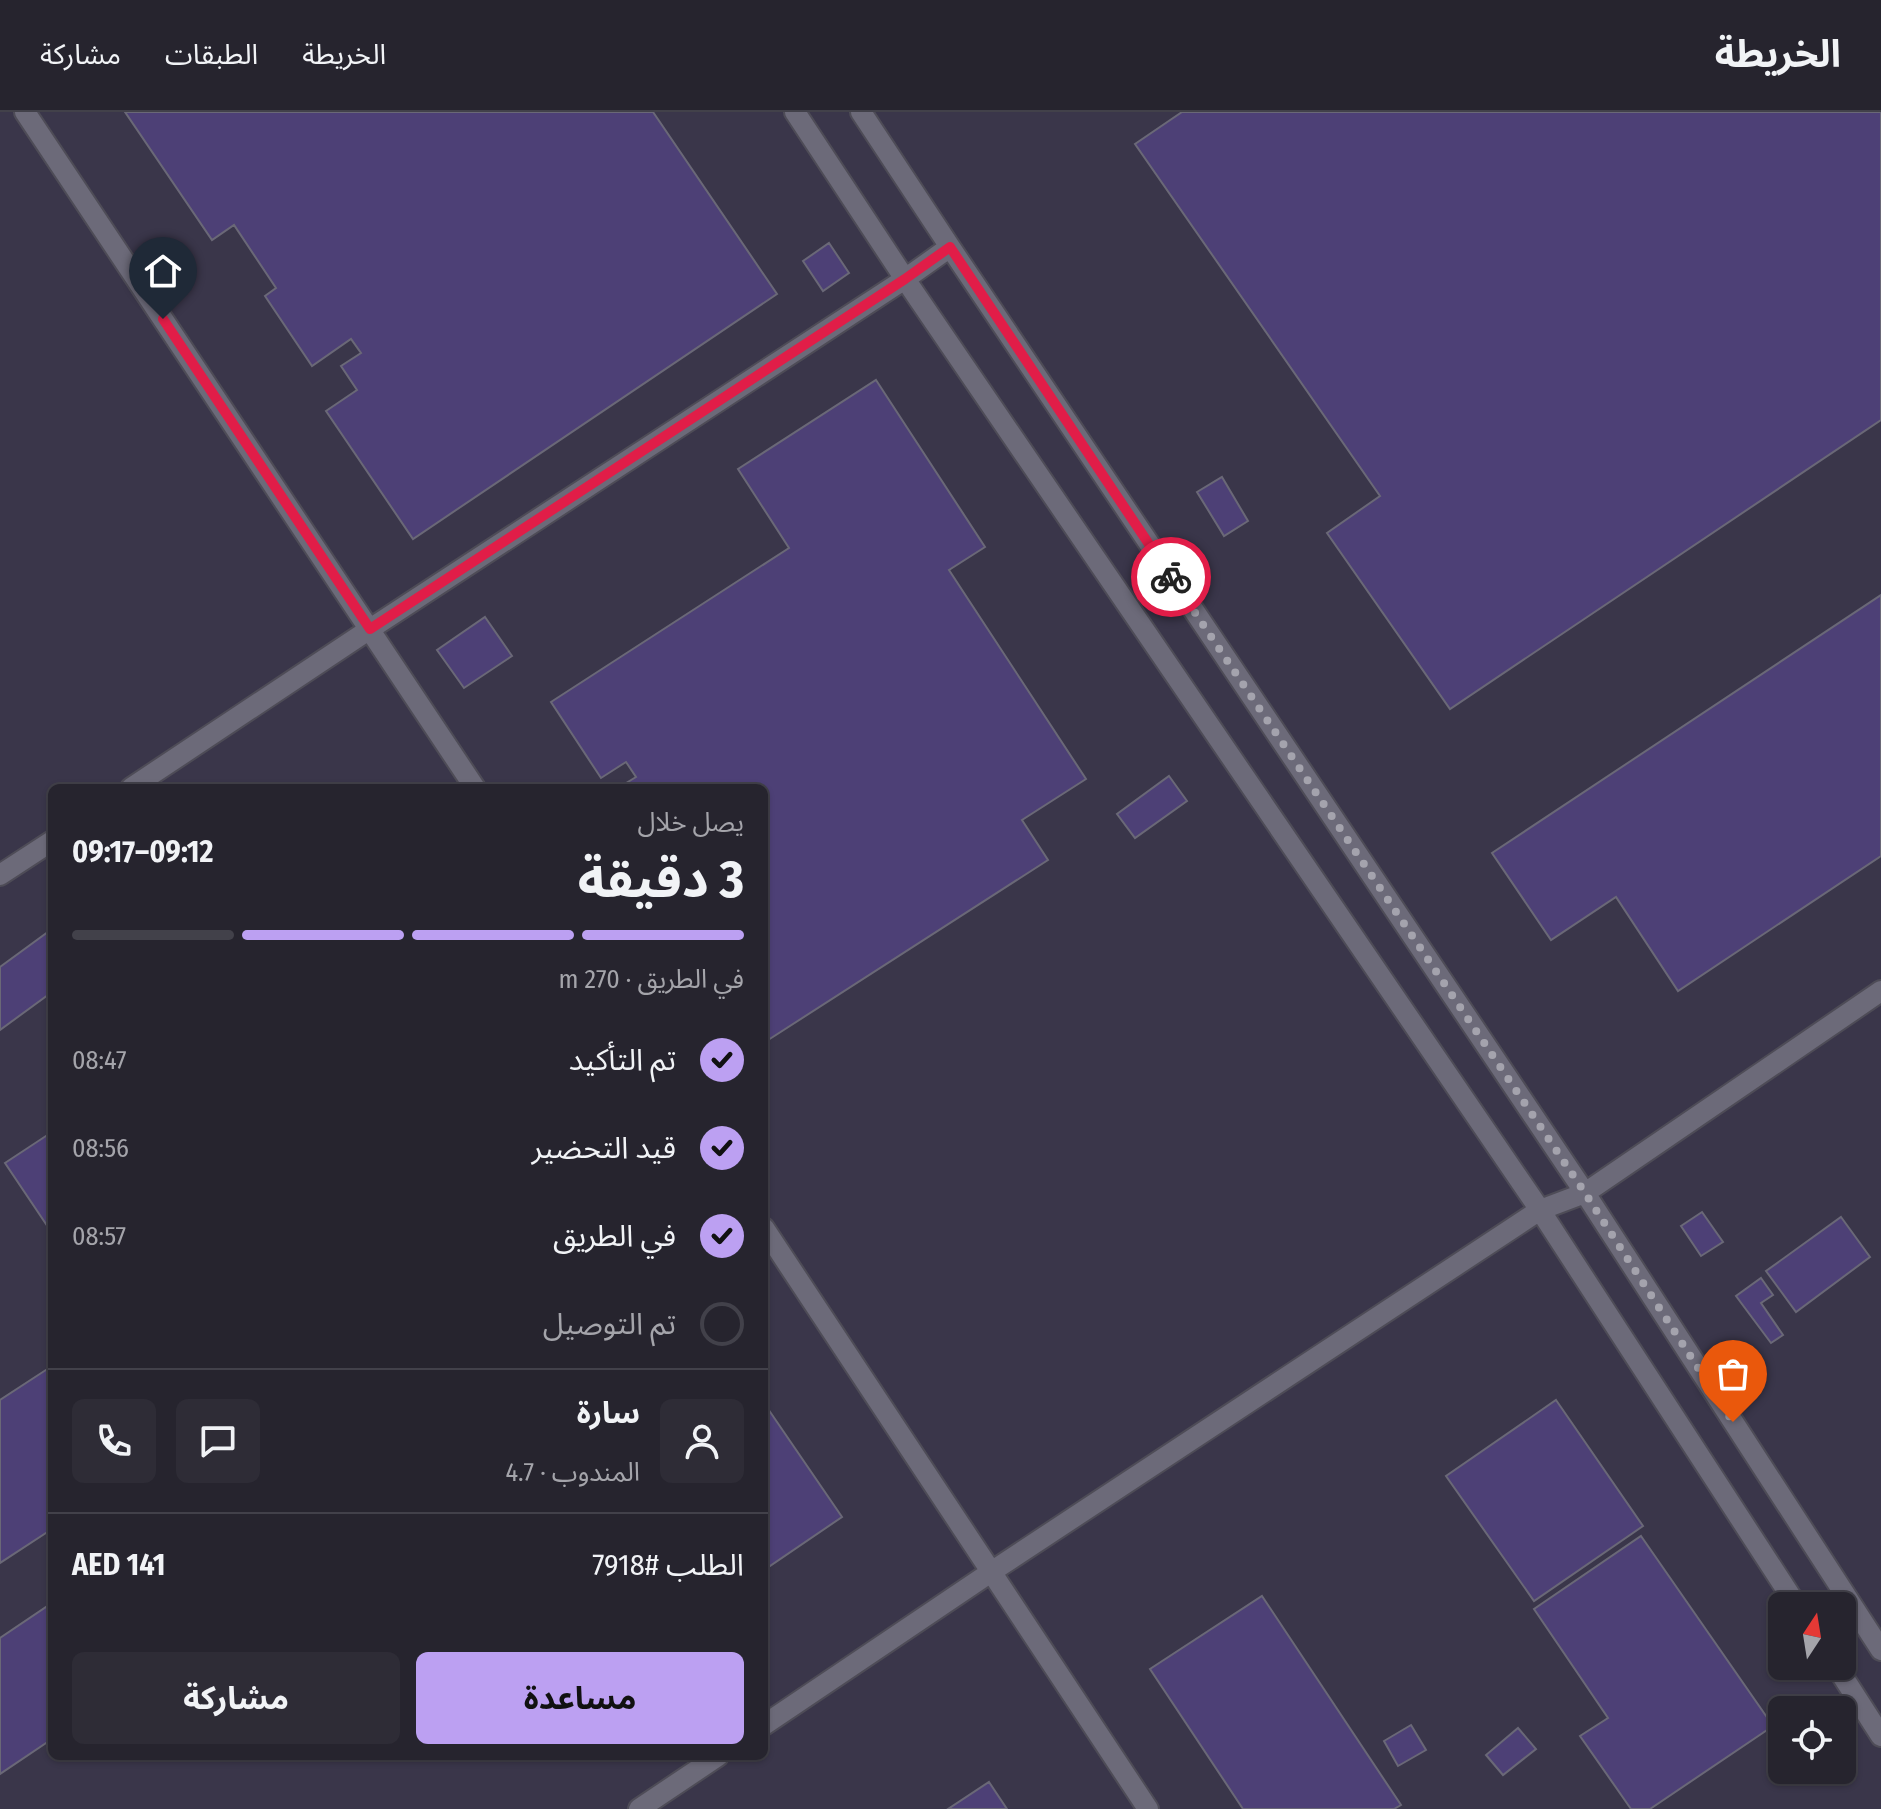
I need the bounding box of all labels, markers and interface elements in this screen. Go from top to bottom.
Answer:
text: الخريطة [1715,31,1841,77]
text: مشاركة [40,38,121,71]
text: الطبقات [165,38,258,71]
text: الخريطة [302,38,386,71]
pin [129,237,197,319]
icon: home [141,249,185,293]
courier [1131,537,1211,617]
icon: bike [1149,555,1193,599]
text: يصل خلال [638,807,744,838]
text: 09:12–09:17 [72,834,213,870]
text: 3 دقيقة [578,848,744,911]
text: في الطريق · 270 m [558,964,744,995]
icon: check [700,1038,744,1082]
text: تم التأكيد [569,1042,676,1078]
text: 08:47 [72,1045,127,1076]
icon: check [700,1126,744,1170]
text: قيد التحضير [532,1130,676,1166]
text: 08:56 [72,1133,129,1164]
icon: check [700,1214,744,1258]
text: في الطريق [553,1218,676,1254]
text: 08:57 [72,1221,126,1252]
text: تم التوصيل [543,1306,676,1342]
pin [1699,1340,1767,1422]
icon: bag [1711,1352,1755,1396]
text: سارة [577,1395,640,1431]
button: phone [72,1399,156,1483]
button: chat [176,1399,260,1483]
button: person [660,1399,744,1483]
text: المندوب · 4.7 [505,1457,640,1488]
text: AED 141 [72,1547,165,1583]
text: الطلب #7918 [592,1547,744,1583]
north arrow [1768,1592,1856,1680]
map controls [1768,1592,1856,1784]
button: مشاركة [72,1652,400,1744]
button: مساعدة [416,1652,744,1744]
button: locate [1768,1696,1856,1784]

